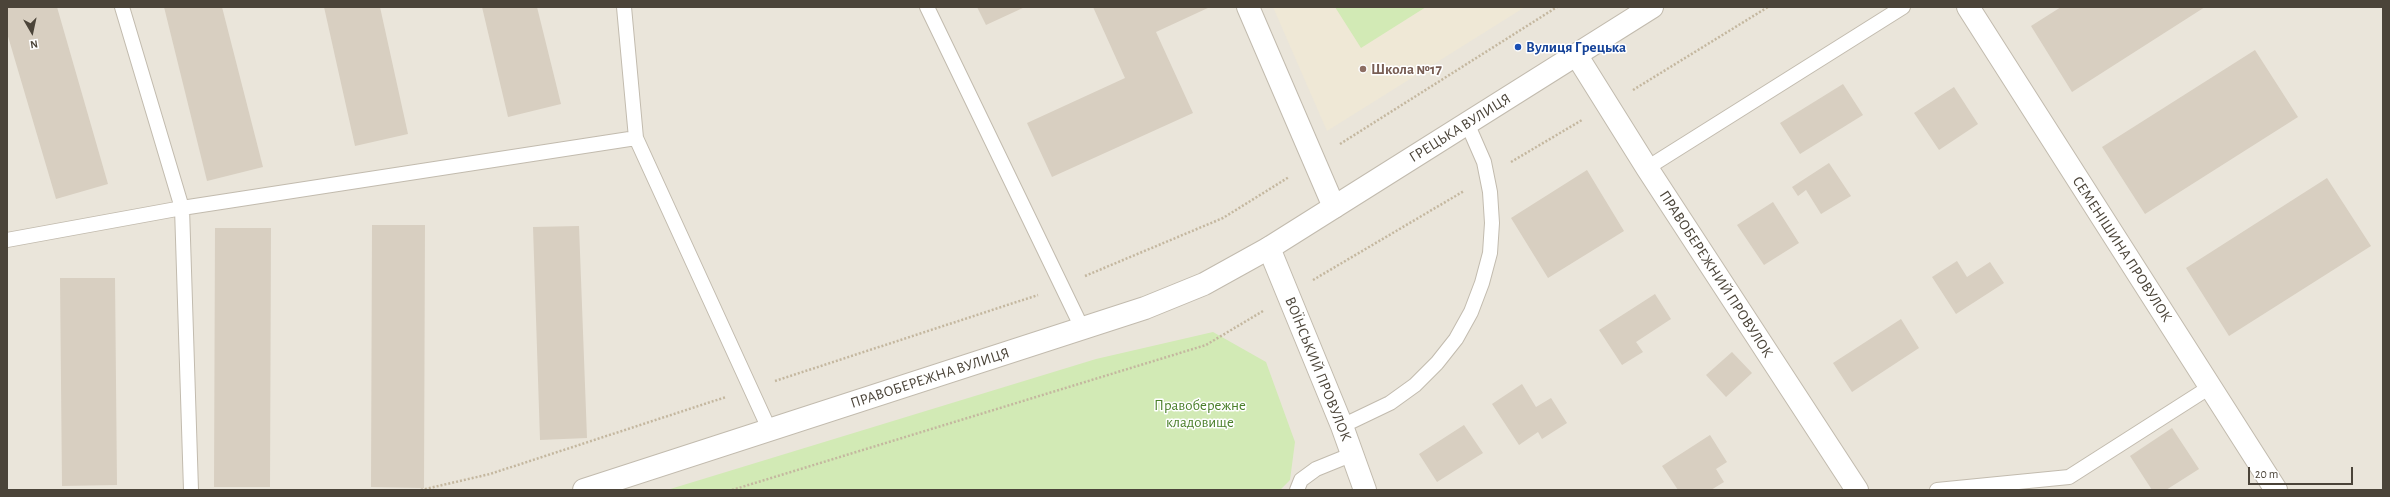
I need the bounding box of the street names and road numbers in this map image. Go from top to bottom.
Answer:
street label: ГРЕЦЬКА ВУЛИЦЯ [1406,90,1514,166]
street label: СЕМЕНІШИНА ПРОВУЛОК [2068,173,2176,325]
street label: ПРАВОБЕРЕЖНИЙ ПРОВУЛОК [1655,187,1777,361]
street label: ВОЇНСЬКИЙ ПРОВУЛОК [1281,294,1355,444]
street label: ПРАВОБЕРЕЖНА ВУЛИЦЯ [848,344,1012,412]

